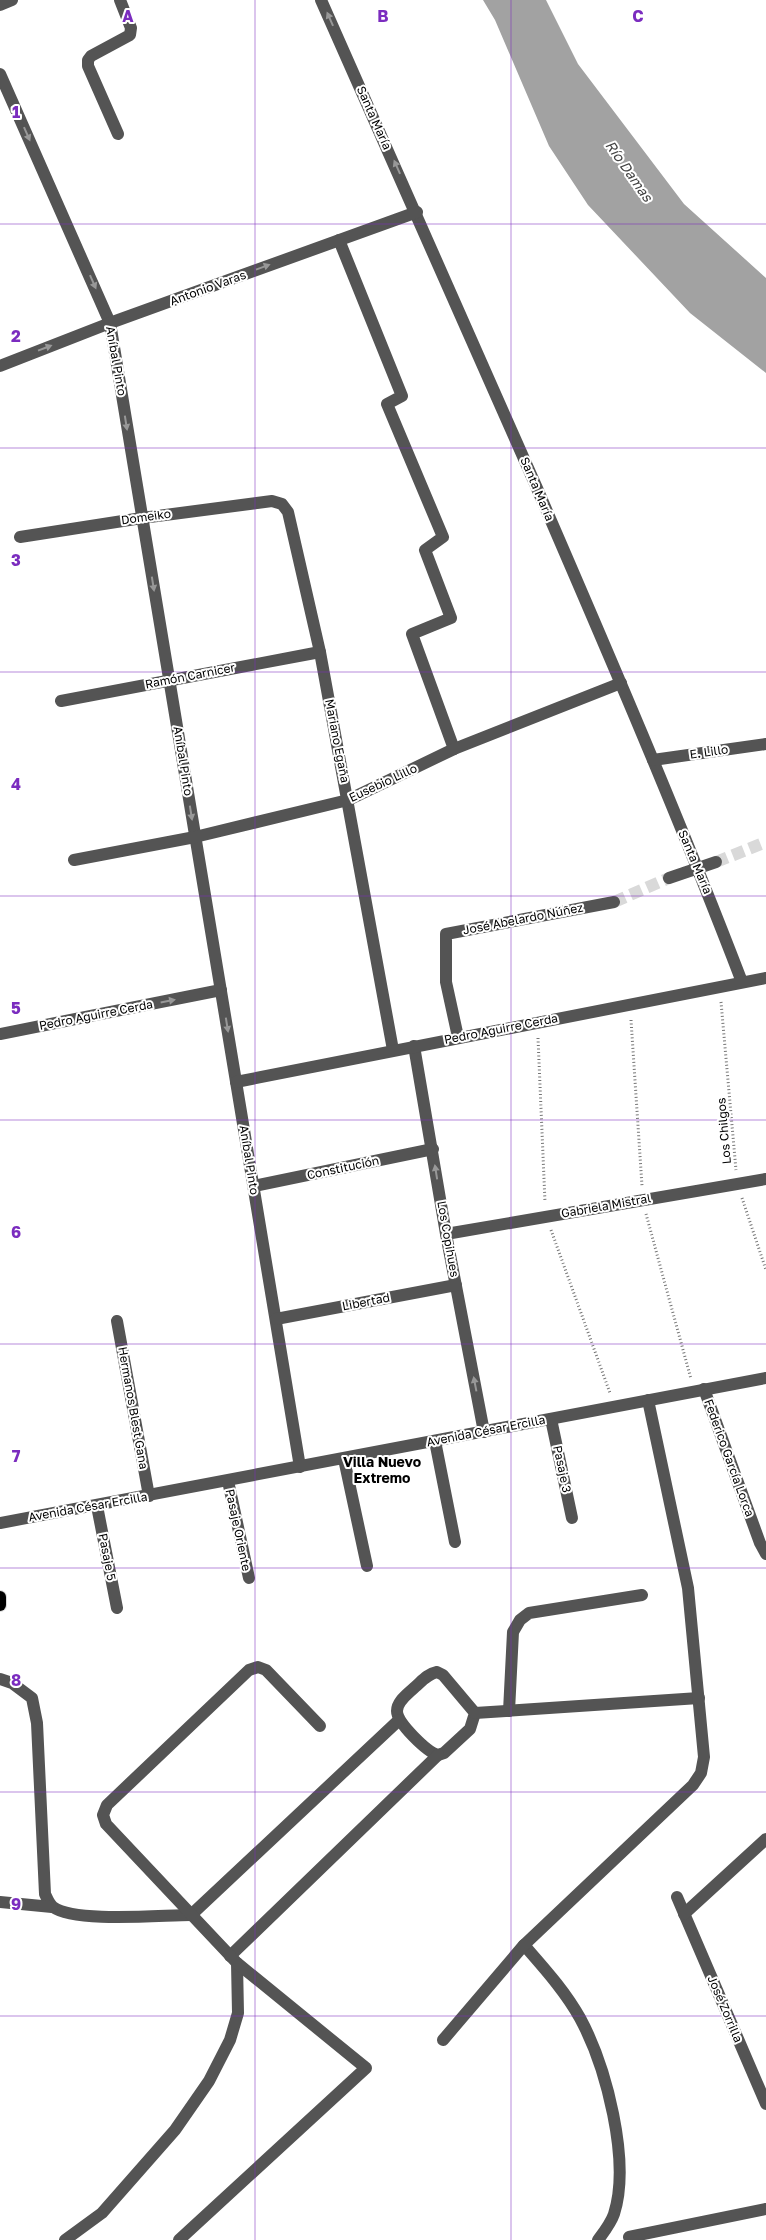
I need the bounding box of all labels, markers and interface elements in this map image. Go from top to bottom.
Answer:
text: A [122,6,134,26]
text: B [377,6,389,26]
text: C [632,6,644,26]
one-way arrow [326,12,334,26]
street label: Santa María [354,84,395,152]
text: 1 [12,102,20,122]
one-way arrow [23,127,31,141]
water label: Río Damas [602,137,657,205]
one-way arrow [392,160,400,174]
one-way arrow [256,263,271,270]
street label: Antonio Varas [168,267,248,308]
one-way arrow [89,275,98,290]
street label: Aníbal Pinto [103,325,130,397]
text: 2 [11,326,21,346]
one-way arrow [38,344,53,352]
one-way arrow [123,416,131,432]
street label: Santa María [517,455,558,523]
street label: Domeiko [120,506,172,527]
text: 3 [11,550,21,570]
one-way arrow [150,576,158,592]
street label: Ramón Carnicer [144,659,237,692]
street label: Mariano Egaña [322,698,353,784]
street label: Aníbal Pinto [171,725,196,797]
street label: E. Lillo [689,741,729,762]
street label: Eusebio Lillo [346,760,419,805]
text: 4 [11,774,21,794]
one-way arrow [188,805,196,821]
street label: Santa María [675,828,716,896]
street label: José Abelardo Núñez [462,899,584,938]
street label: Pedro Aguirre Cerda [38,996,154,1033]
one-way arrow [160,996,176,1004]
text: 5 [11,998,21,1018]
street label: Pedro Aguirre Cerda [443,1010,559,1047]
one-way arrow [223,1017,231,1033]
street label: Los Chilgos [713,1097,734,1165]
street label: Aníbal Pinto [237,1124,262,1196]
street label: Constitución [305,1153,380,1182]
one-way arrow [432,1164,440,1180]
street label: Gabriela Mistral [560,1190,652,1221]
street label: Los Copihues [434,1200,463,1278]
text: 6 [11,1222,21,1242]
street label: Libertad [341,1290,391,1313]
street label: Hermanos Blest Gana [115,1345,152,1470]
one-way arrow [470,1375,478,1391]
street label: Federico García Lorca [701,1397,758,1519]
street label: Avenida César Ercilla [425,1412,547,1449]
street label: Pasaje 3 [550,1444,575,1494]
text: 7 [12,1446,21,1466]
district label: Villa Nuevo Extremo [343,1453,421,1486]
street label: Pasaje Oriente [222,1487,255,1572]
street label: Avenida César Ercilla [27,1489,149,1524]
street label: Pasaje 5 [96,1532,119,1582]
text: 8 [11,1670,21,1690]
text: 9 [11,1894,21,1914]
street label: José Zorrilla [705,1973,746,2045]

